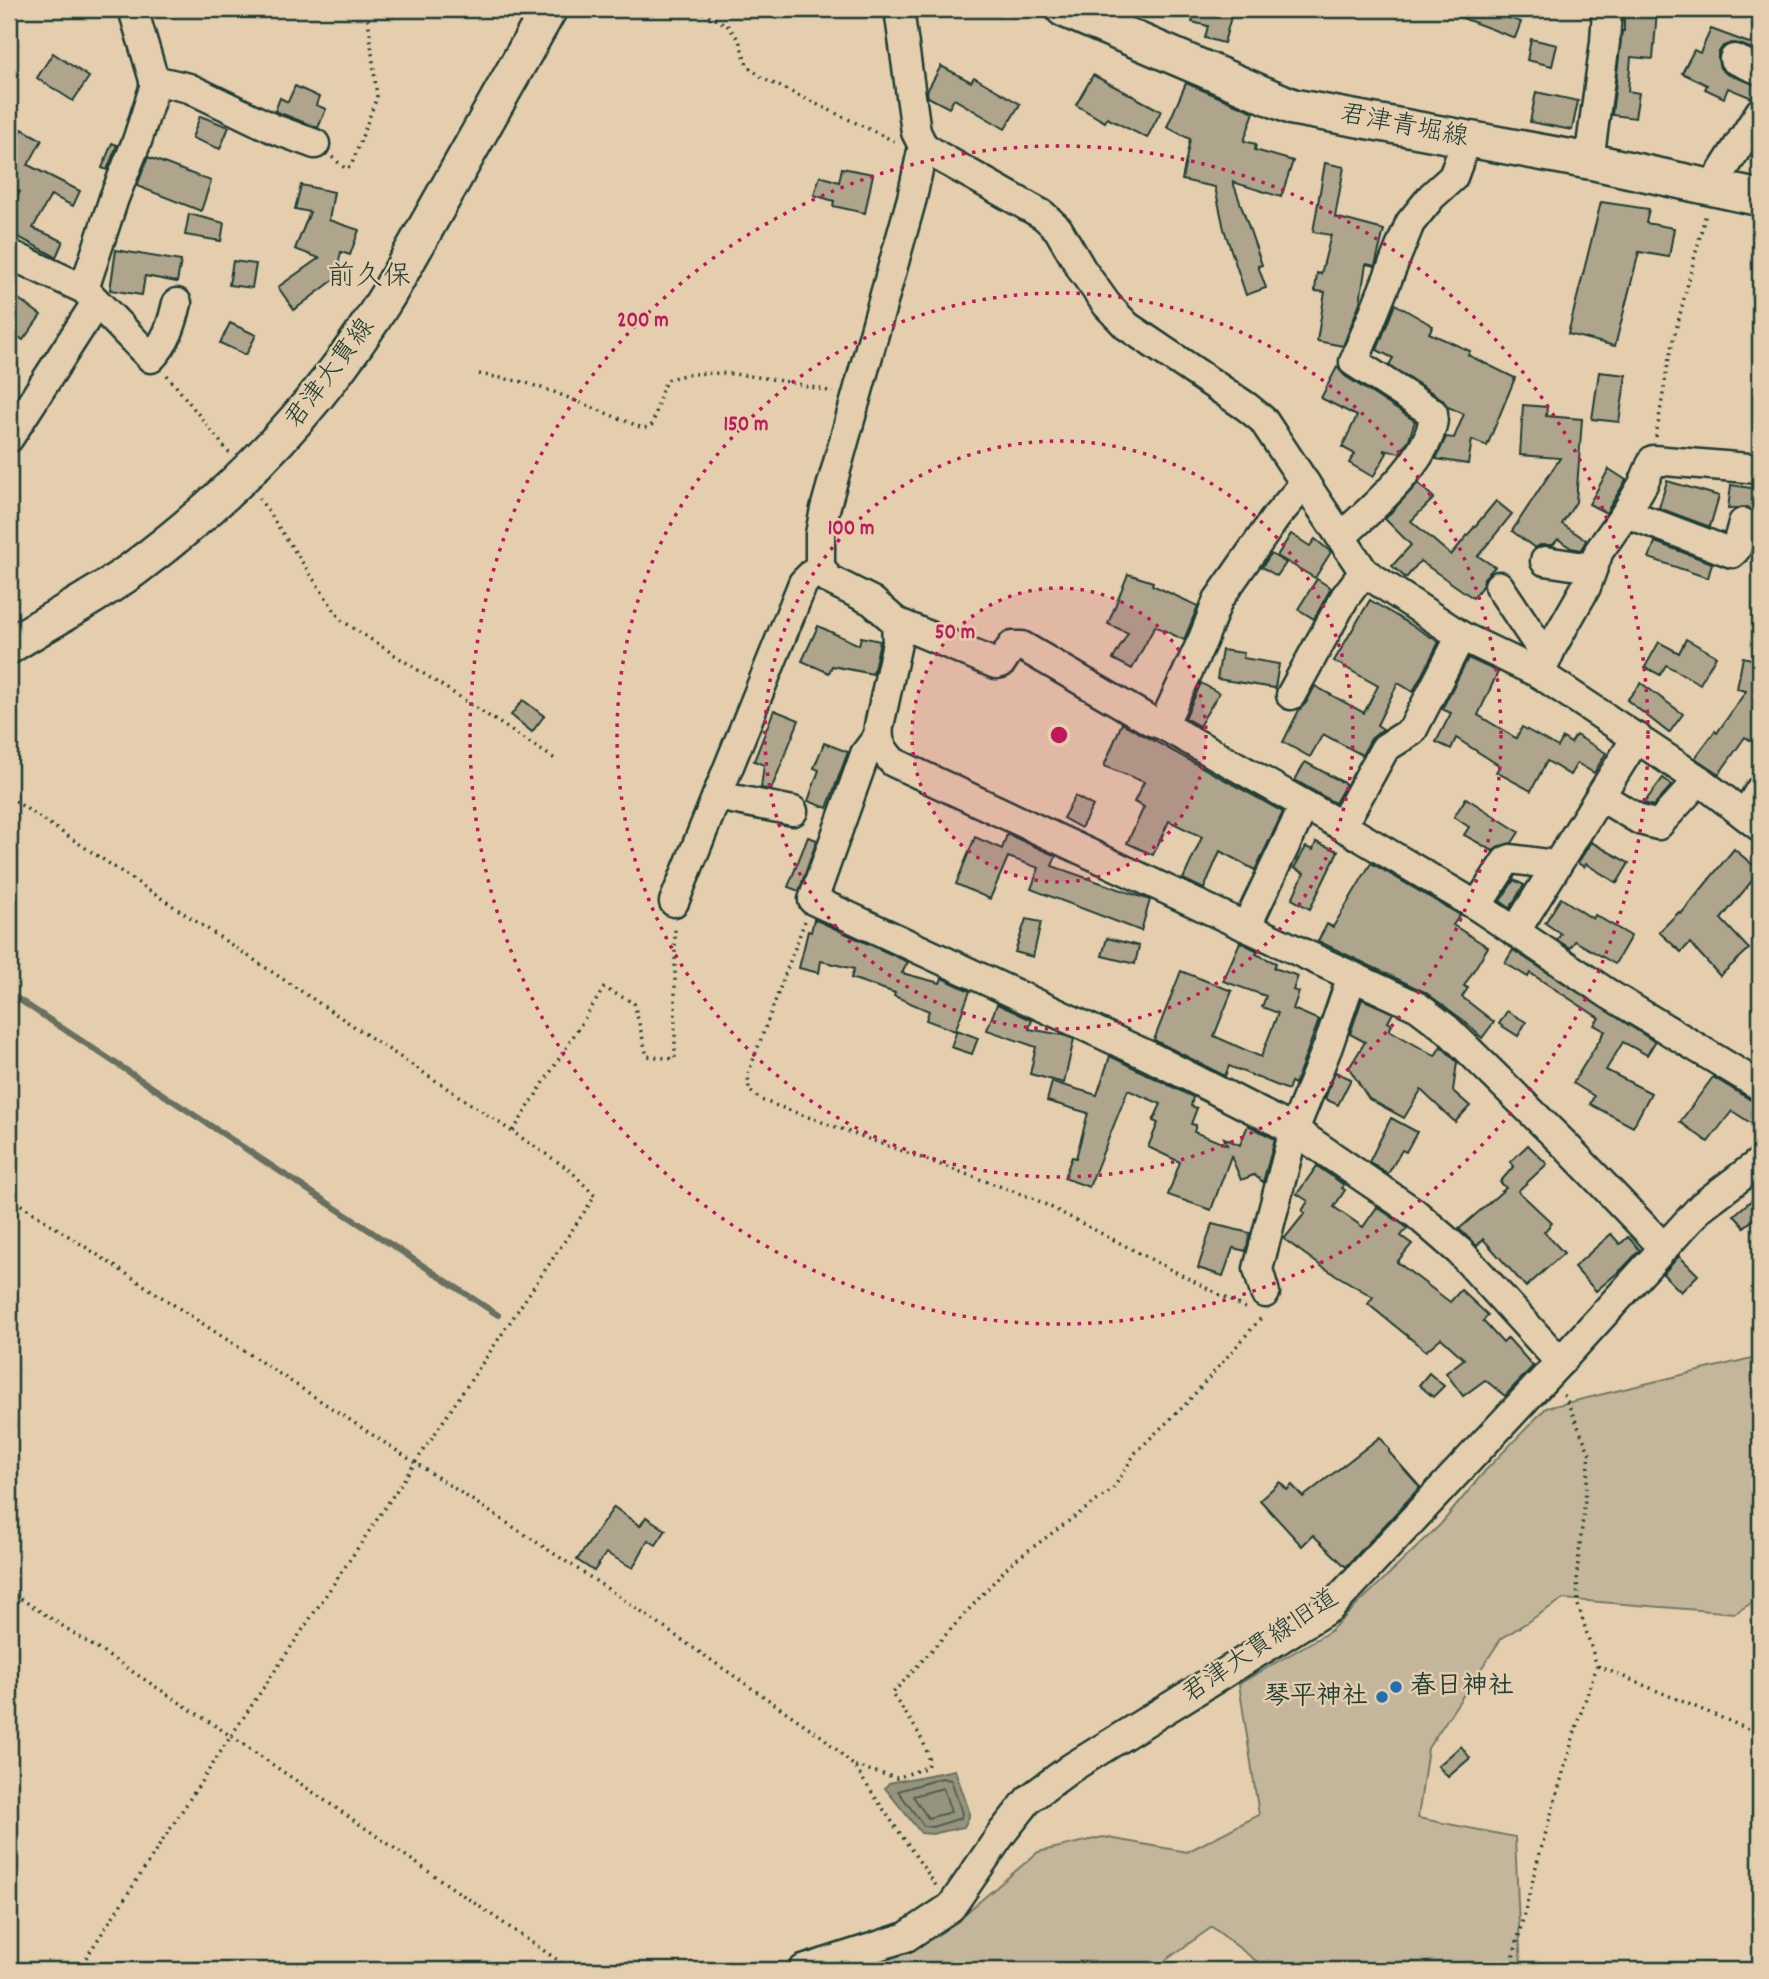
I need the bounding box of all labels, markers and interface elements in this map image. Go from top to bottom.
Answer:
street label: 君津青堀線 [1337,96,1471,158]
district label: 前久保 [327,259,411,299]
text: 200 m [617,307,669,337]
street label: 君津大貫線 [277,311,385,437]
text: 150 m [723,411,769,441]
text: 100 m [828,515,874,545]
text: 50 m [935,619,975,649]
centre of rings [1047,723,1071,747]
street label: 君津大貫線旧道 [1175,1581,1347,1713]
place label: 春日神社 [1410,1669,1514,1706]
place label: 琴平神社 [1264,1679,1368,1716]
marker: 春日神社 [1388,1679,1404,1695]
marker: 琴平神社 [1374,1689,1390,1705]

